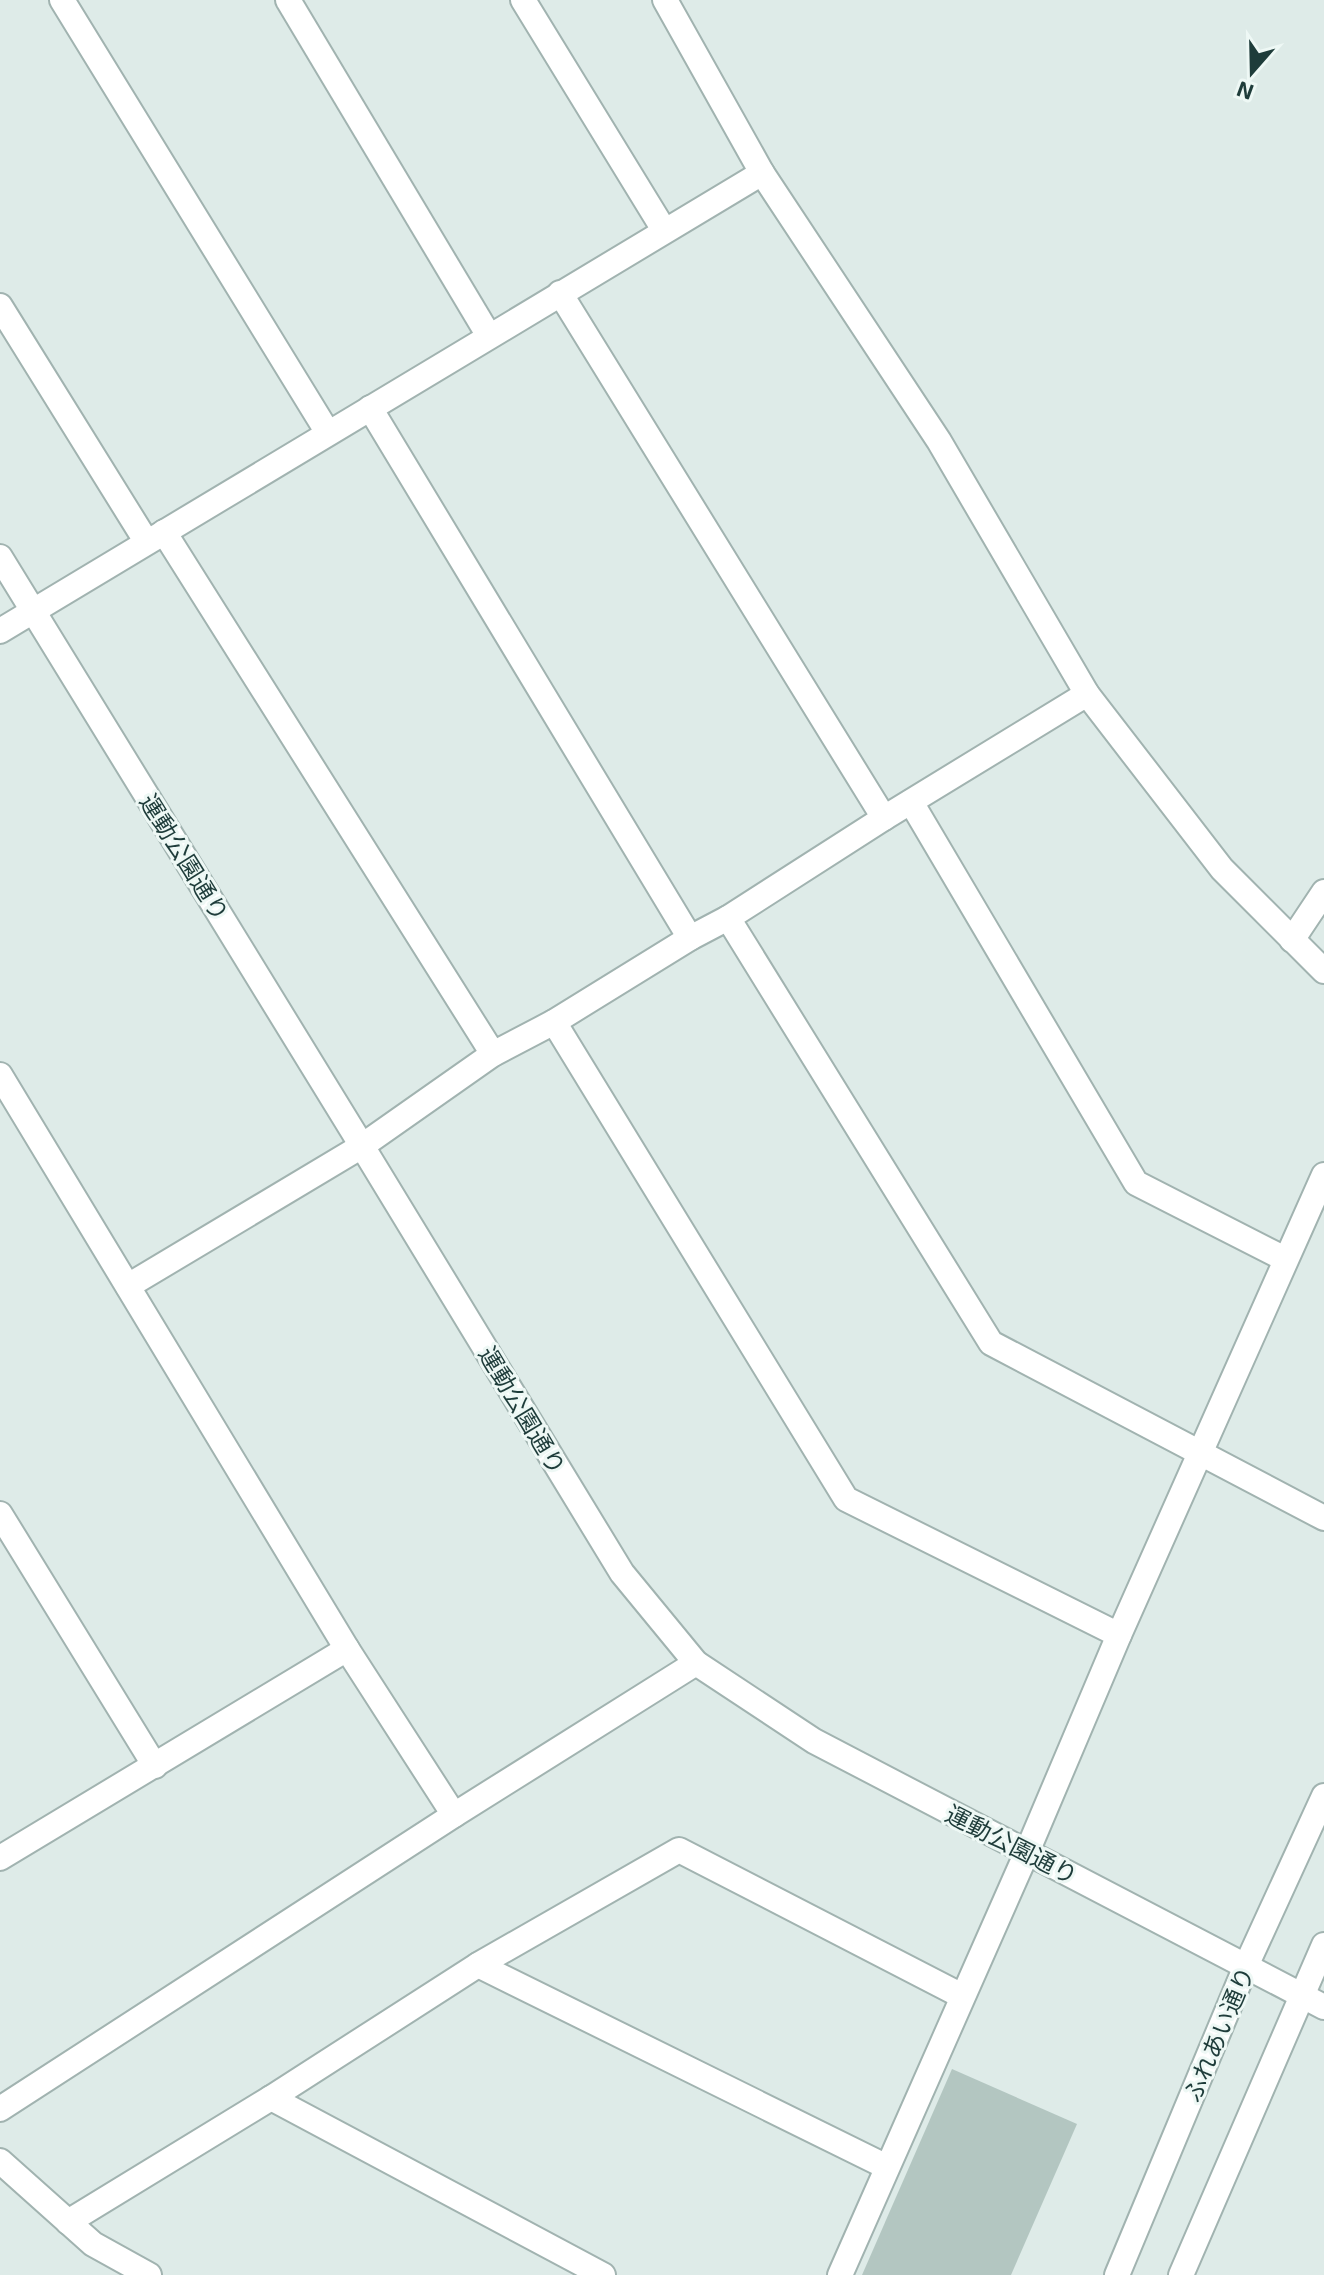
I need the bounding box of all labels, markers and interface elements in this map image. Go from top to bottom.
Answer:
north arrow [1212,32,1292,112]
text: N [1233,77,1257,107]
street label: 運動公園通り [135,788,235,926]
street label: 運動公園通り [473,1341,573,1479]
street label: 運動公園通り [941,1798,1083,1890]
street label: ふれあい通り [1177,1962,1259,2106]

